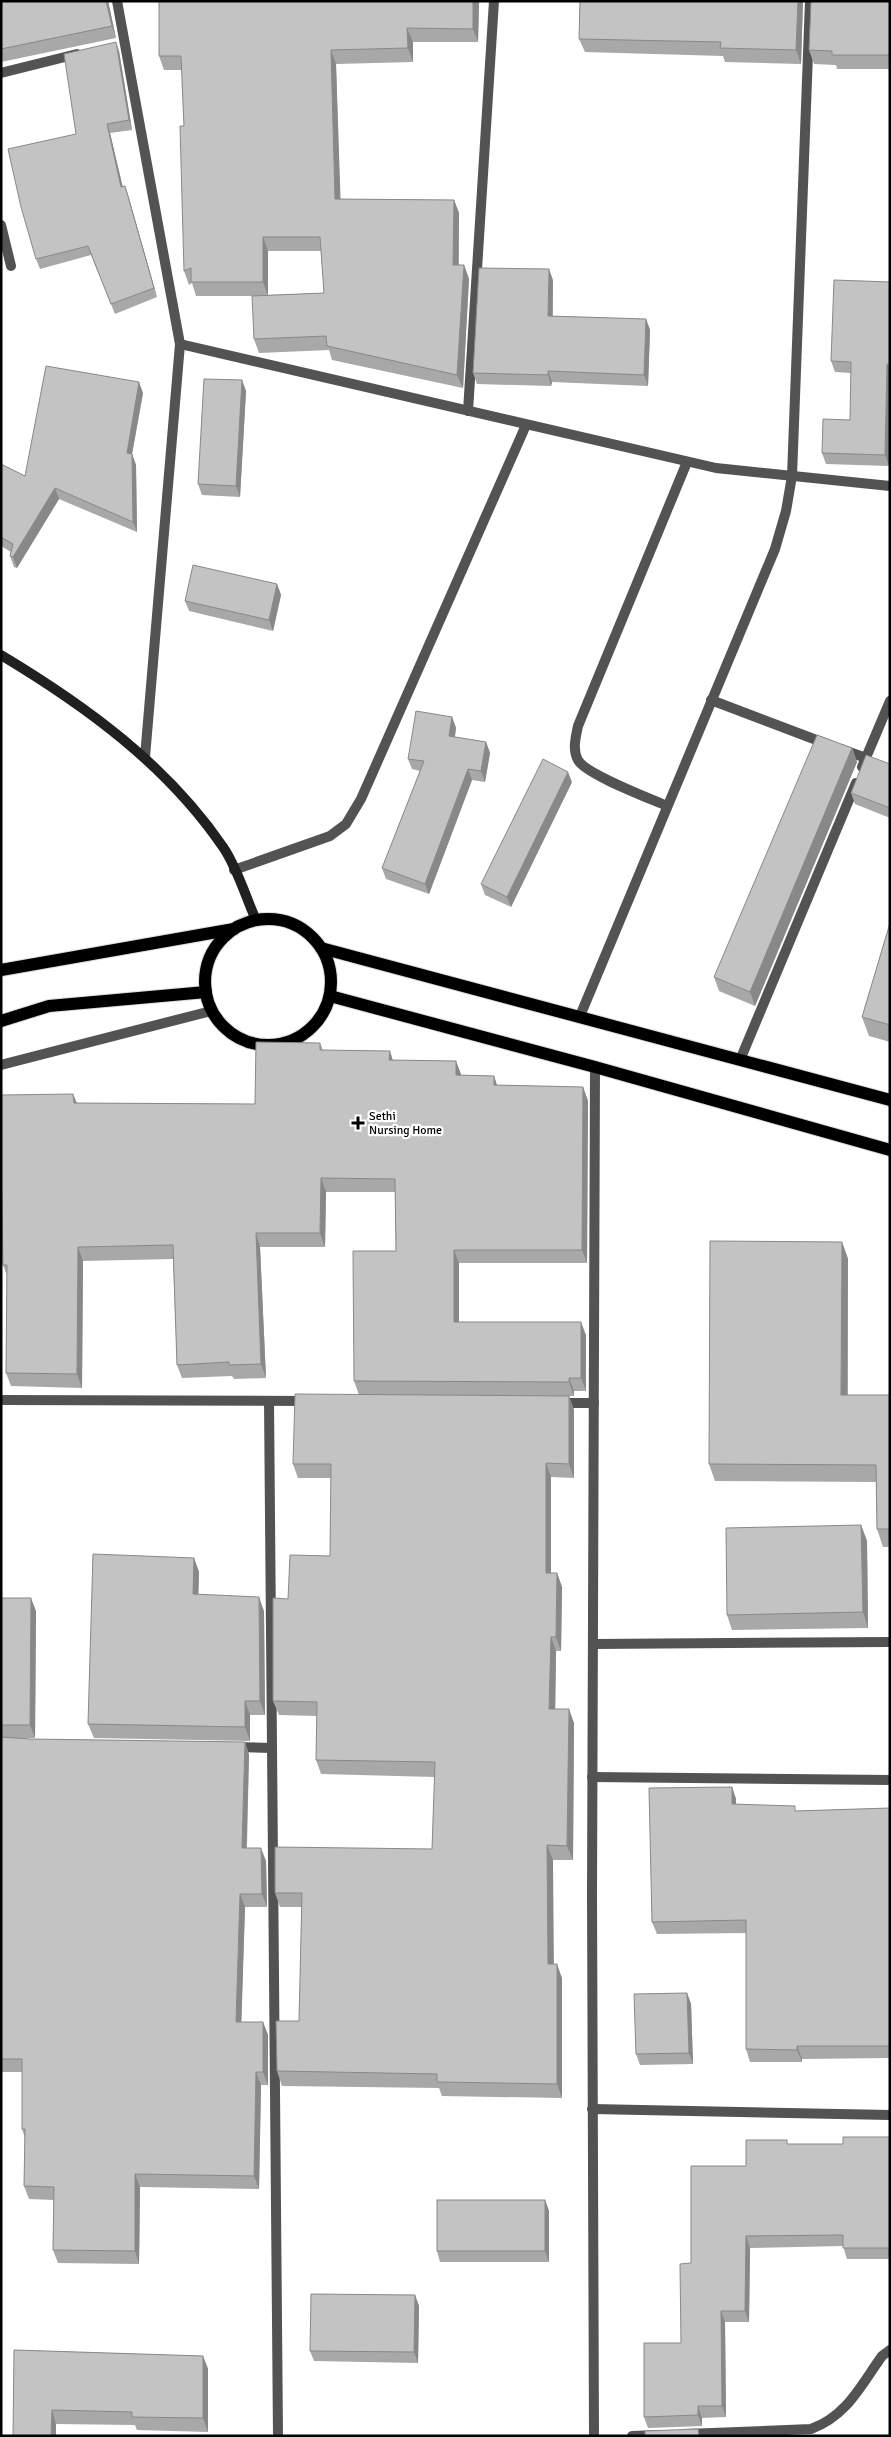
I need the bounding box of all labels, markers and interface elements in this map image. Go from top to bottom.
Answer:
place label: Sethi Nursing Home [369,1109,442,1138]
marker: Sethi Nursing Home [351,1116,365,1130]

